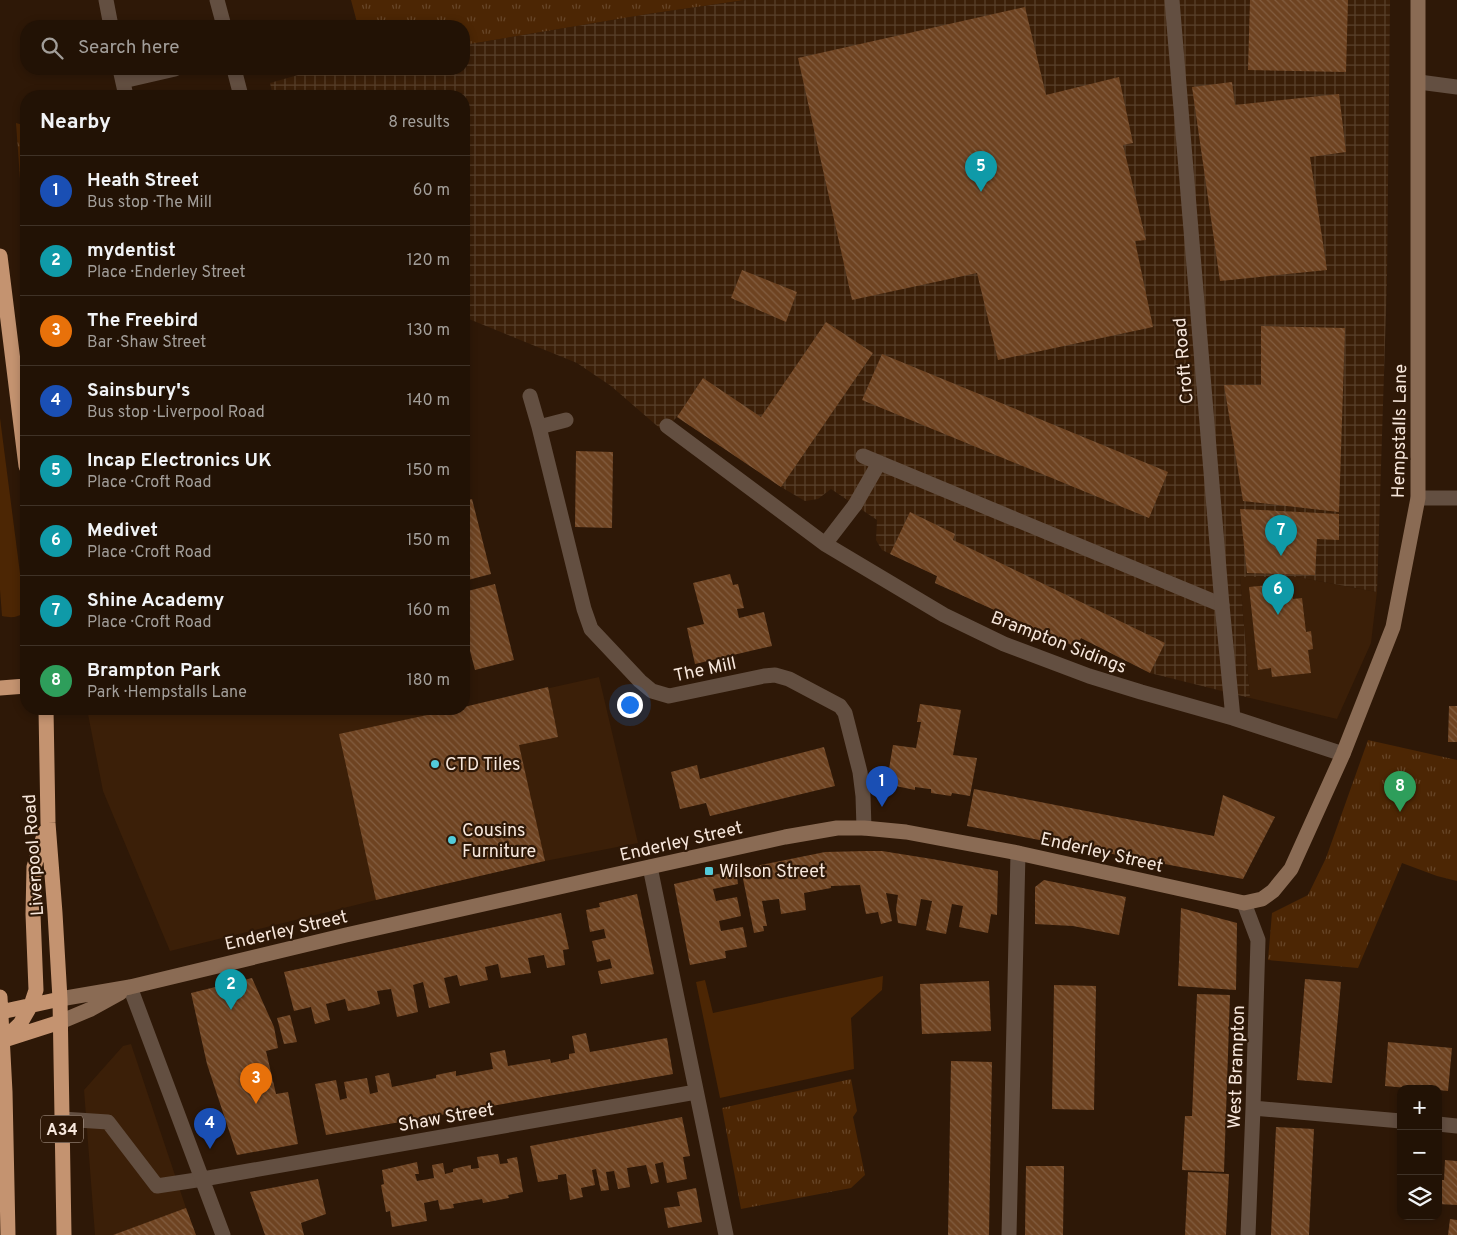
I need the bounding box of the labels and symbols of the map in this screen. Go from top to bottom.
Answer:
pin: 5 [965,151,997,192]
street label: Croft Road [1169,317,1200,405]
street label: Hempstalls Lane [1388,364,1413,498]
pin: 7 [1265,515,1297,556]
pin: 6 [1262,574,1294,615]
street label: Brampton Sidings [987,607,1130,680]
street label: The Mill [672,653,739,688]
your location [617,692,643,718]
place label: CTD Tiles [445,754,520,777]
marker: CTD Tiles [429,758,441,770]
pin: 1 [866,766,898,807]
pin: 8 [1384,771,1416,812]
street label: Liverpool Road [19,793,50,917]
street label: Enderley Street [618,817,745,868]
place label: Cousins Furniture [462,820,536,864]
street label: Enderley Street [1038,828,1165,879]
marker: Cousins Furniture [446,834,458,846]
place label: Wilson Street [719,861,826,884]
marker: Wilson Street [703,865,715,877]
street label: Enderley Street [223,906,350,957]
pin: 2 [215,969,247,1010]
street label: West Brampton [1224,1005,1251,1129]
pin: 3 [240,1063,272,1104]
street label: Shaw Street [397,1099,496,1138]
pin: 4 [194,1108,226,1149]
road number: A34 [41,1116,83,1142]

